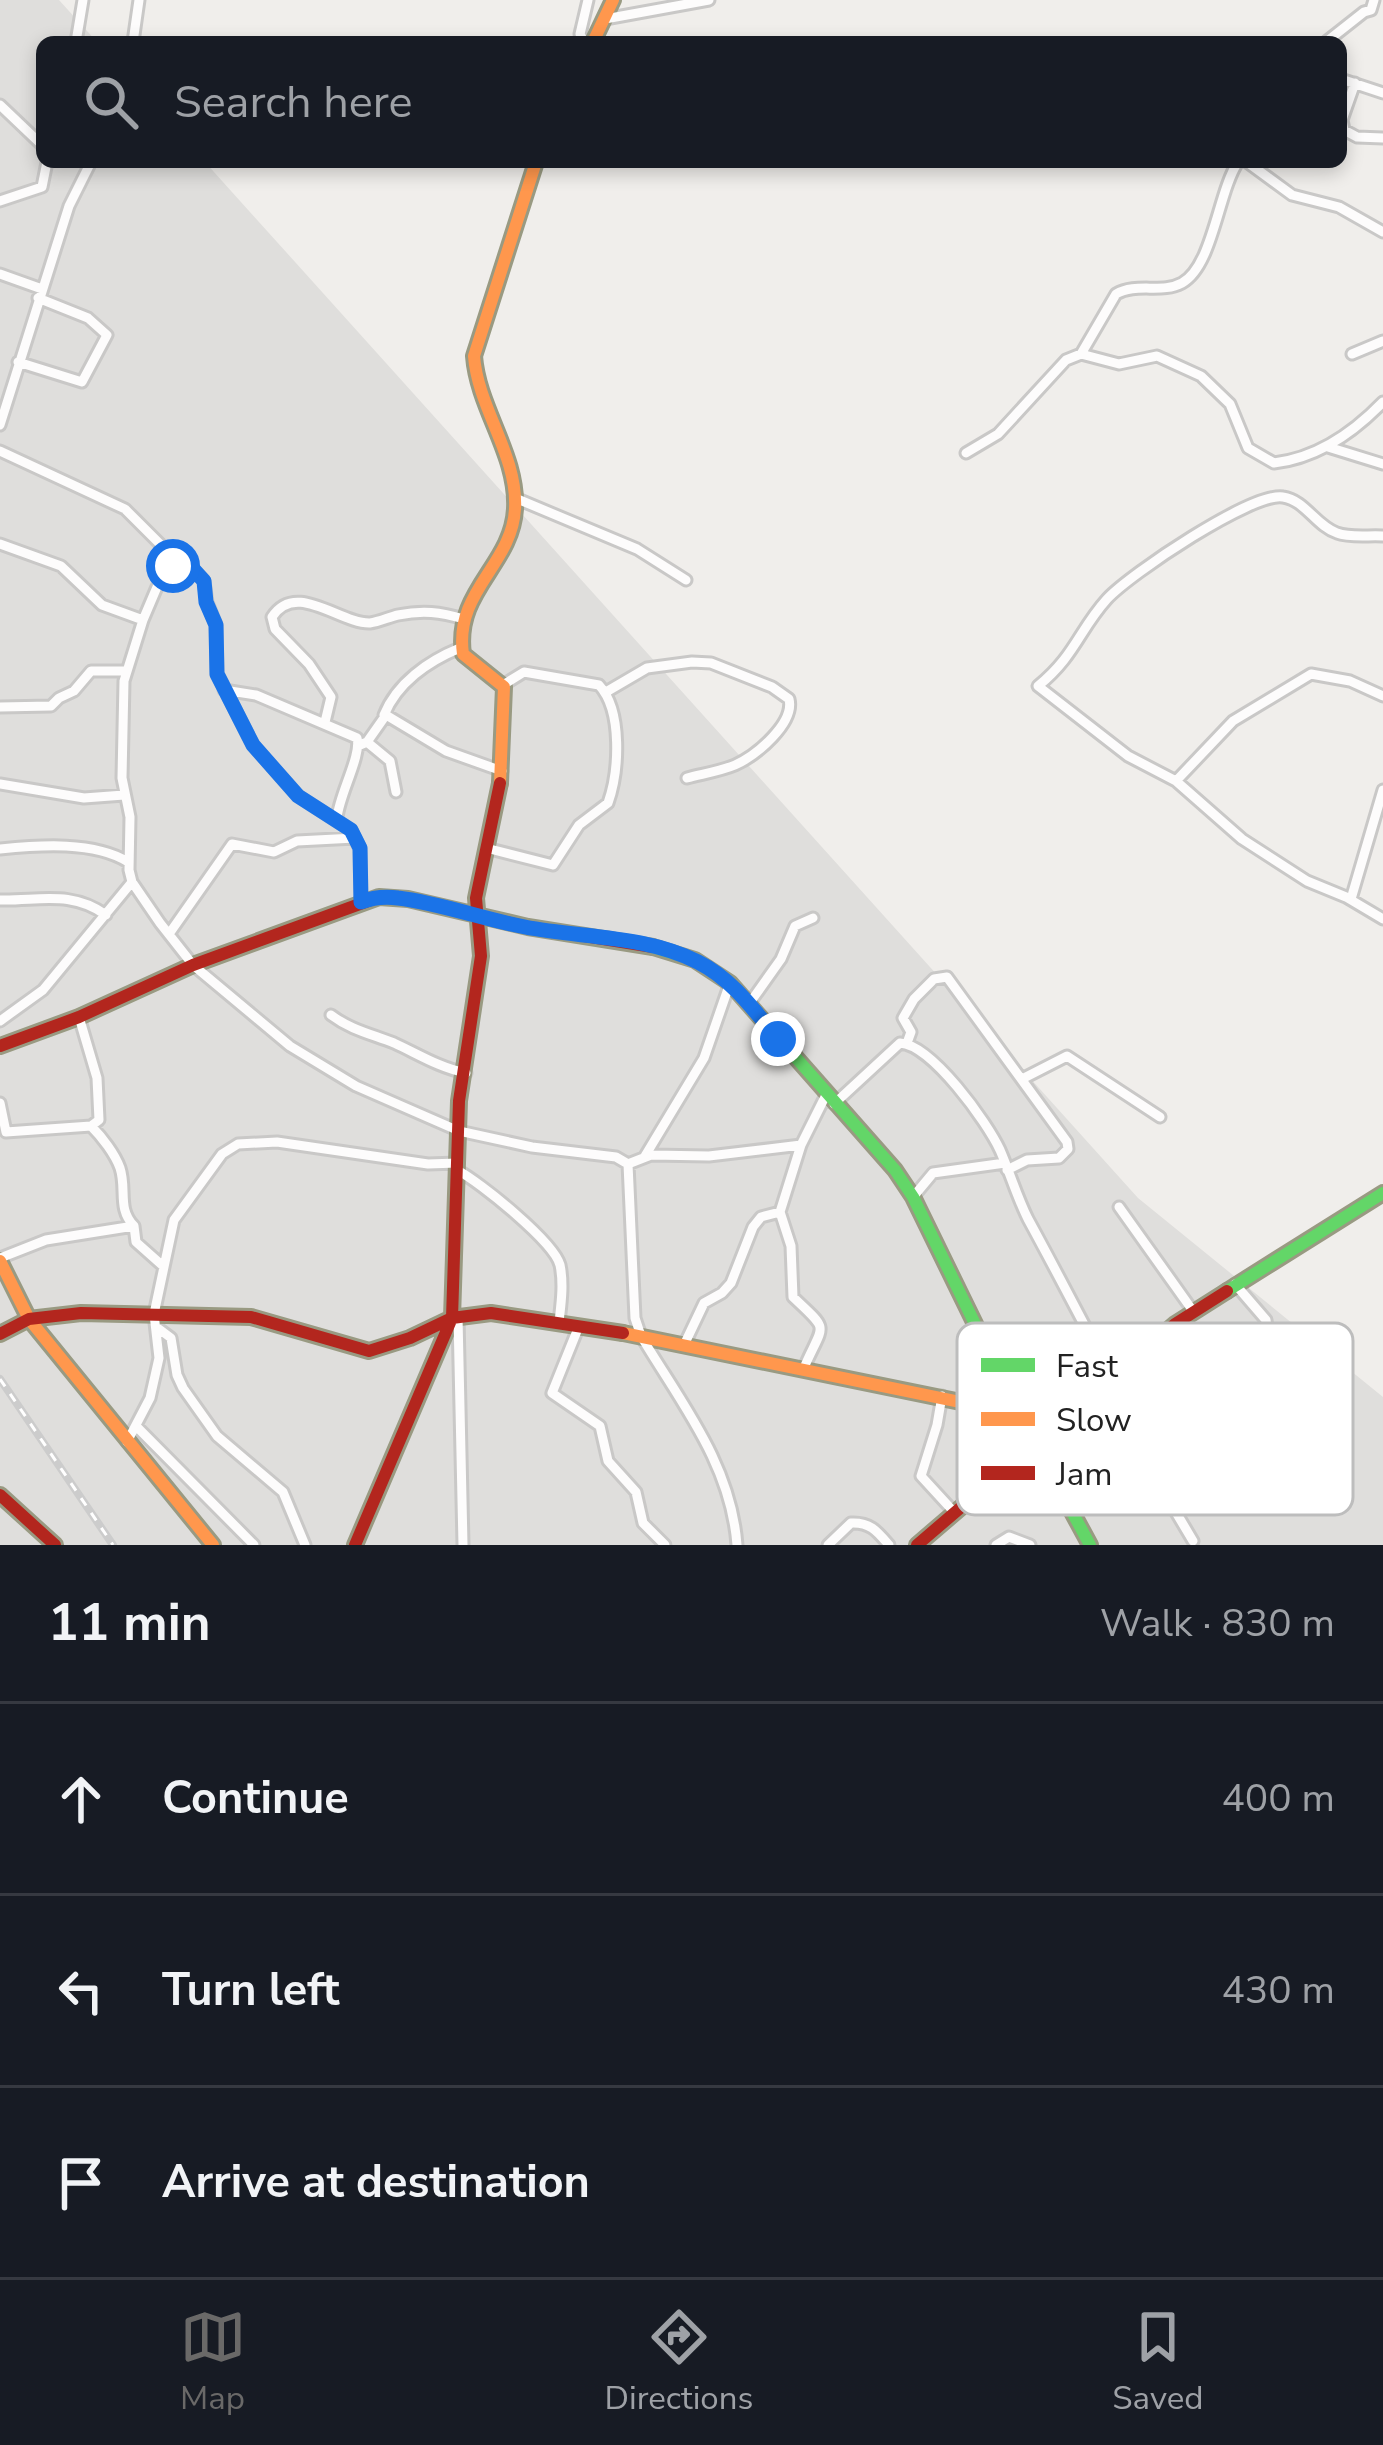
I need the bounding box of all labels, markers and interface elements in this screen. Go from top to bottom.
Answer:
search box [36,36,1347,168]
icon: search [78,69,144,135]
text: Search here [174,72,413,133]
route start [146,539,200,593]
route end [751,1012,805,1066]
legend [957,1323,1353,1515]
text: Fast [1056,1344,1119,1389]
text: Slow [1056,1398,1132,1443]
text: Jam [1055,1452,1112,1497]
text: 11 min [48,1588,211,1658]
text: Walk · 830 m [1100,1597,1335,1650]
icon: ahead [48,1766,114,1832]
text: Continue [162,1768,349,1829]
text: 400 m [1221,1772,1335,1825]
icon: left [48,1958,114,2024]
text: Turn left [162,1960,340,2021]
text: 430 m [1221,1964,1335,2017]
icon: arrive [48,2150,114,2216]
text: Arrive at destination [162,2152,590,2213]
tab: Map [180,2304,246,2421]
tab: Directions [605,2304,753,2421]
tab: Saved [1112,2304,1203,2421]

